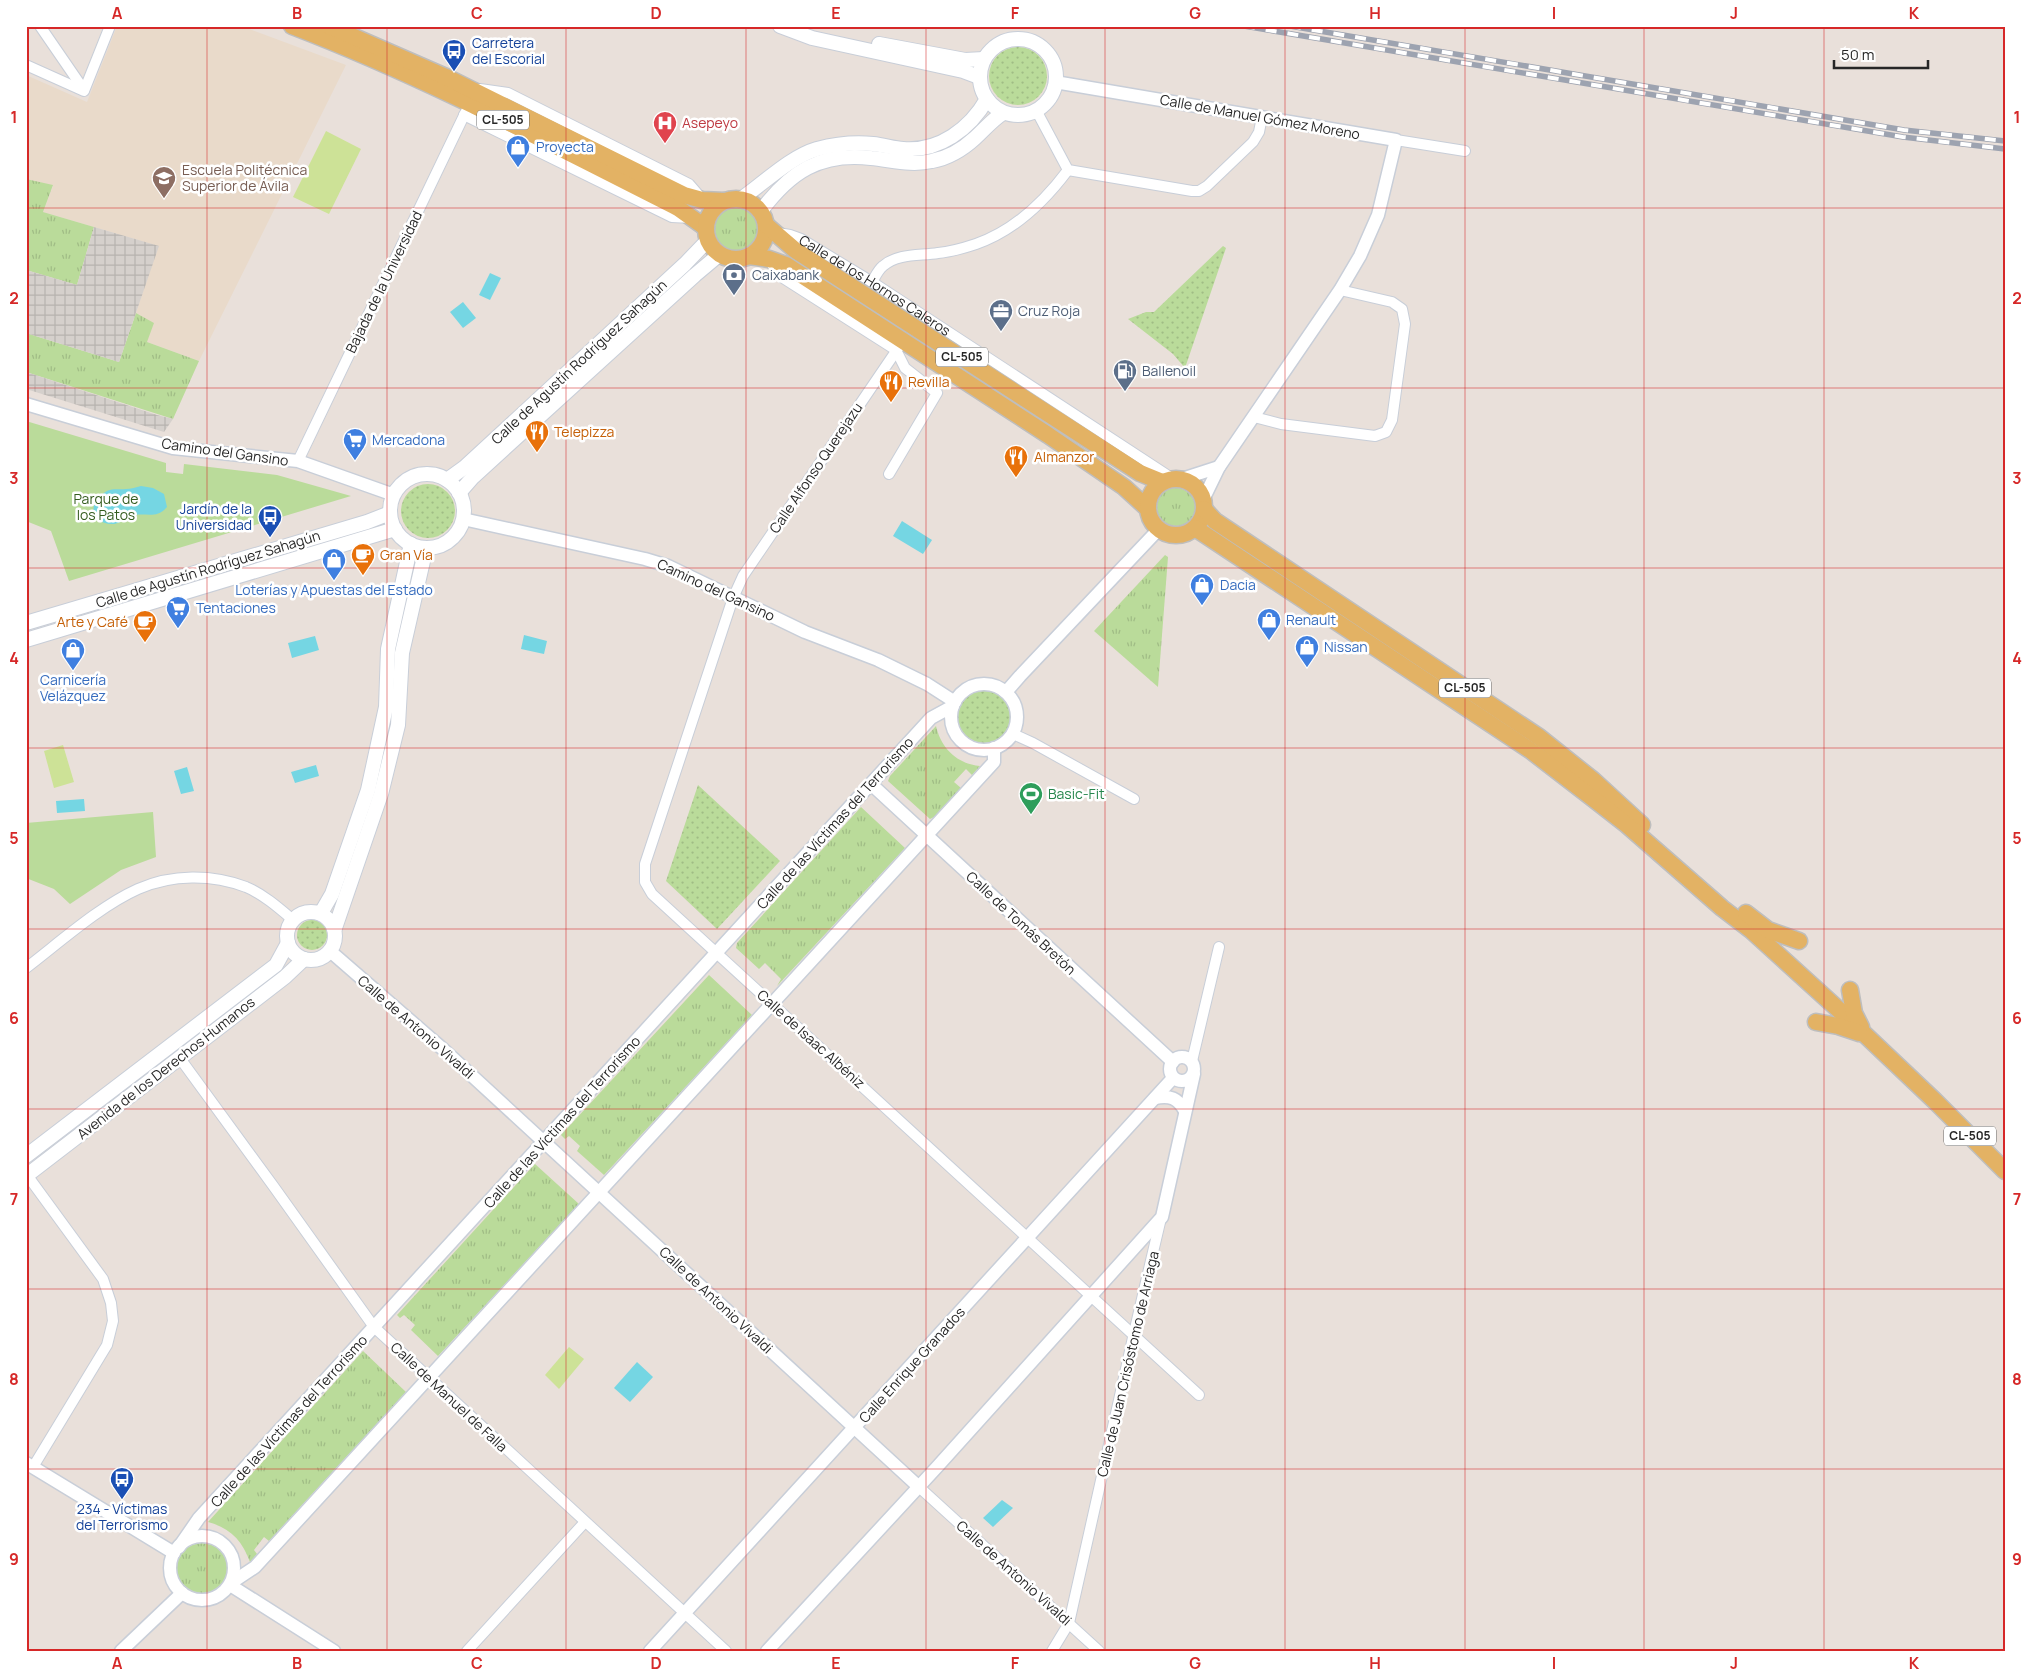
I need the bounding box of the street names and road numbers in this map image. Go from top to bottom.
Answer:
street label: Calle de Manuel Gómez Moreno [1159,90,1362,143]
road number: CL-505 [477,110,529,130]
street label: Bajada de la Universidad [341,208,426,356]
street label: Calle de los Hornos Caleros [796,230,954,340]
street label: Calle de Agustín Rodríguez Sahagún [487,275,671,448]
road number: CL-505 [936,348,988,367]
street label: Calle Alfonso Querejazu [765,399,866,537]
street label: Camino del Gansino [160,433,290,470]
street label: Calle de Agustín Rodríguez Sahagún [93,525,322,612]
street label: Camino del Gansino [654,554,778,625]
road number: CL-505 [1439,678,1491,698]
street label: Calle de las Víctimas del Terrorismo [752,732,917,913]
street label: Calle de Tomás Bretón [962,867,1080,979]
street label: Calle de Antonio Vivaldi [354,971,479,1083]
street label: Calle de Isaac Albéniz [753,985,869,1092]
street label: Avenida de los Derechos Humanos [73,992,259,1143]
street label: Calle de las Víctimas del Terrorismo [479,1031,644,1212]
road number: CL-505 [1944,1126,1996,1146]
street label: Calle de Antonio Vivaldi [655,1242,777,1357]
street label: Calle de Juan Crisóstomo de Arriaga [1092,1249,1163,1479]
street label: Calle Enrique Granados [854,1303,969,1427]
street label: Calle de las Víctimas del Terrorismo [206,1330,371,1511]
street label: Calle de Manuel de Falla [387,1337,512,1456]
street label: Calle de Antonio Vivaldi [953,1516,1076,1629]

